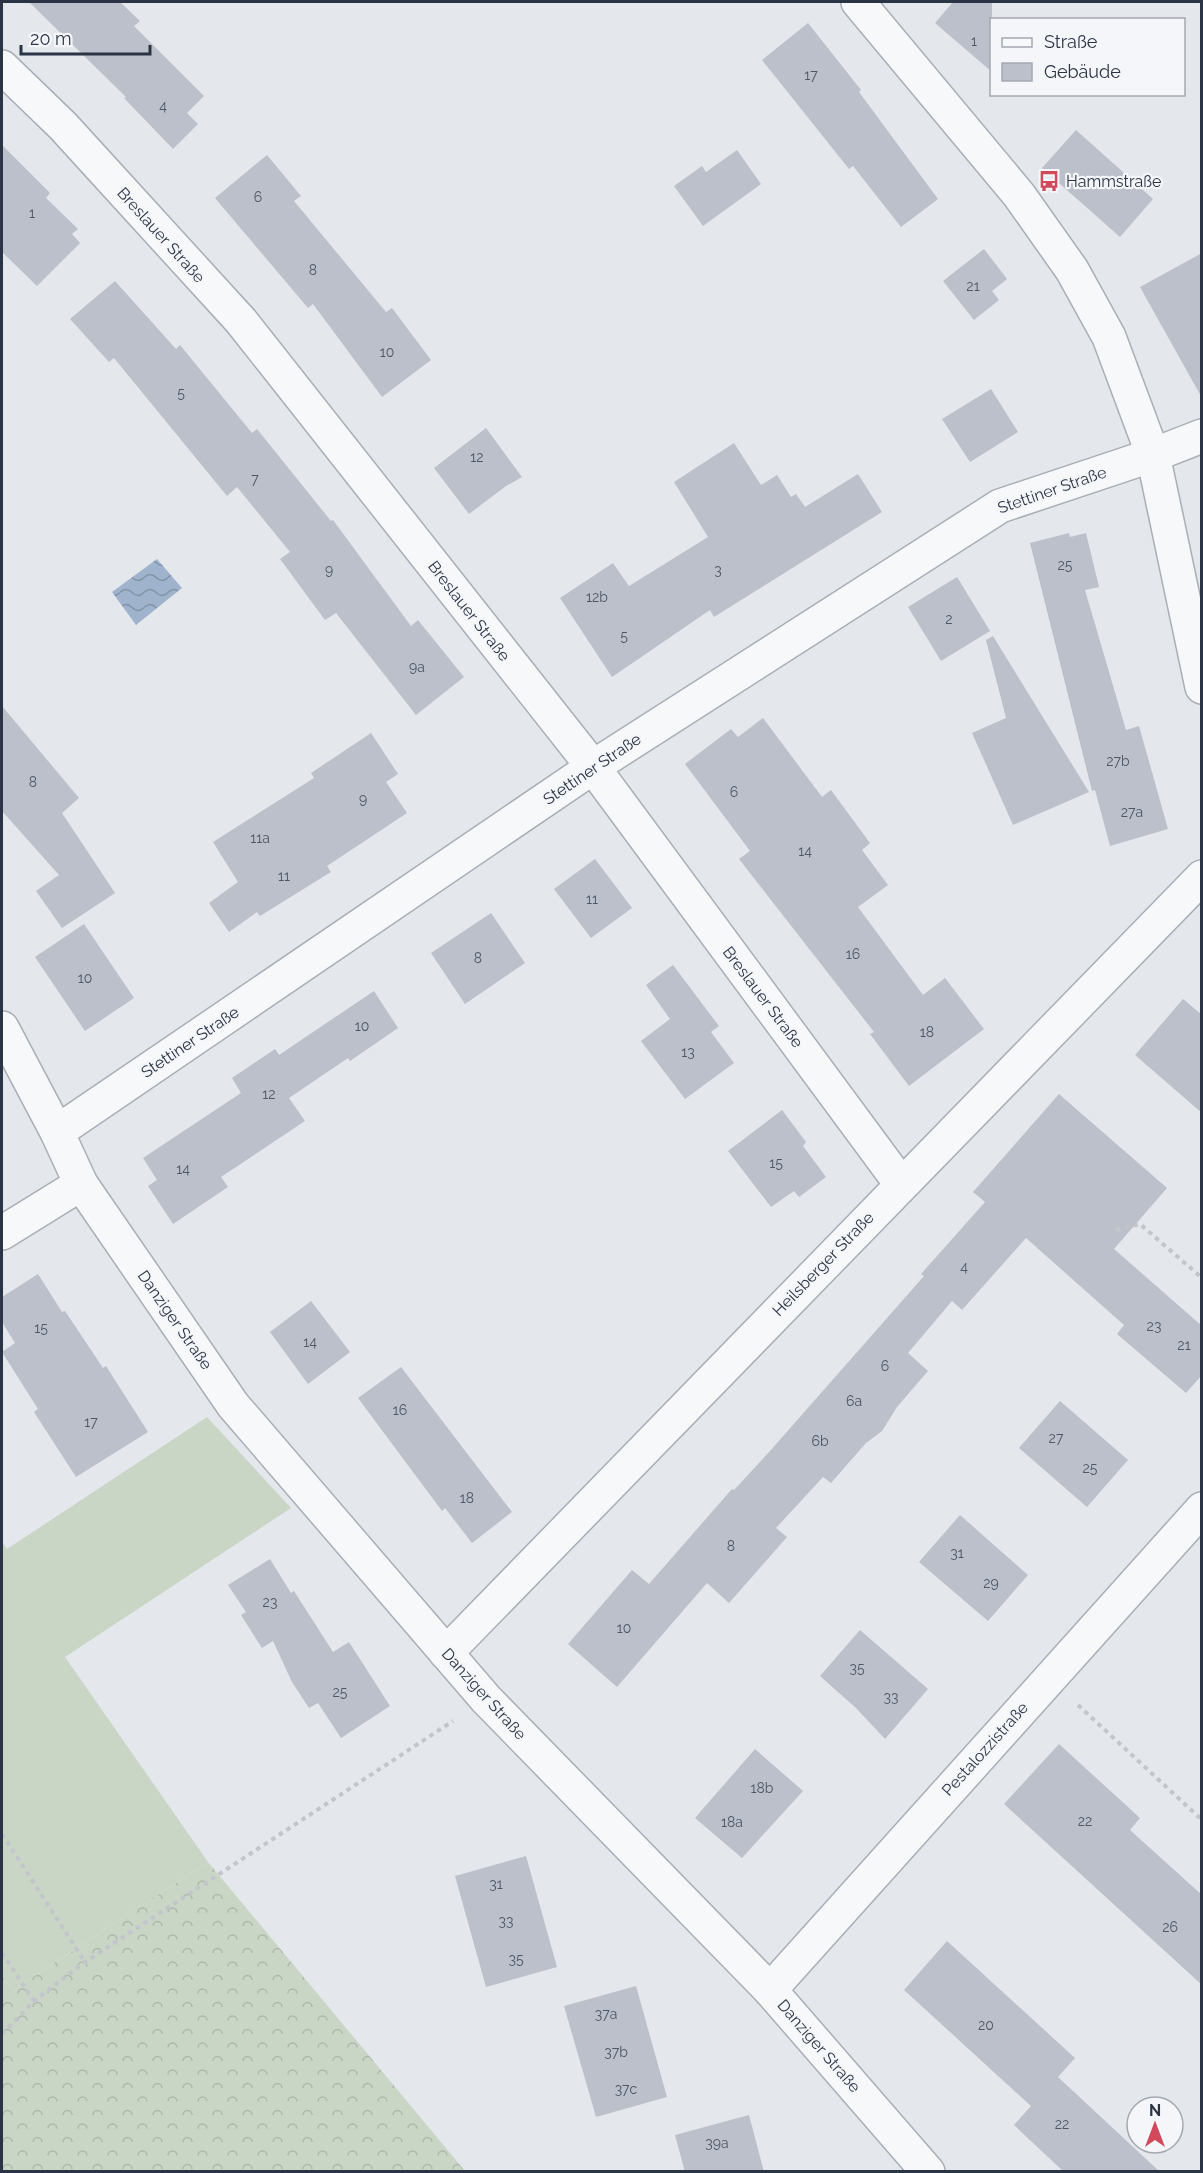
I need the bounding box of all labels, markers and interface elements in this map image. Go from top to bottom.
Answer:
scale bar [21,18,150,56]
legend [990,18,1185,96]
text: 20 m [30,28,72,49]
text: Straße [1044,31,1098,52]
house number: 1 [971,33,977,49]
text: Gebäude [1044,61,1121,82]
house number: 17 [804,67,818,83]
house number: 4 [159,98,167,114]
bus stop icon: Hammstraße [1037,169,1061,193]
place label: Hammstraße [1066,172,1161,191]
street label: Breslauer Straße [113,183,209,287]
house number: 6 [254,189,262,205]
house number: 1 [29,205,35,221]
house number: 8 [309,262,317,278]
house number: 21 [966,278,980,294]
house number: 10 [380,344,394,360]
house number: 5 [177,385,185,401]
house number: 12 [470,449,484,465]
street label: Stettiner Straße [995,462,1109,518]
house number: 7 [251,471,259,487]
street label: Breslauer Straße [424,557,514,665]
house number: 25 [1058,557,1073,573]
house number: 9 [325,562,333,578]
house number: 3 [714,562,722,578]
house number: 12b [586,589,608,605]
house number: 2 [945,611,953,627]
house number: 5 [620,628,628,644]
house number: 9a [409,659,425,675]
street label: Stettiner Straße [540,729,644,809]
house number: 27b [1106,753,1130,769]
house number: 8 [29,774,37,790]
house number: 6 [730,784,738,800]
house number: 9 [359,791,367,807]
house number: 27a [1121,804,1143,820]
house number: 11a [250,830,270,846]
house number: 14 [798,843,812,859]
house number: 11 [278,868,290,884]
house number: 11 [586,891,598,907]
street label: Breslauer Straße [719,943,807,1051]
house number: 16 [846,946,860,962]
house number: 8 [474,950,482,966]
house number: 10 [78,970,92,986]
street label: Stettiner Straße [138,1002,242,1082]
house number: 10 [355,1018,369,1034]
house number: 18 [920,1024,934,1040]
house number: 13 [681,1044,695,1060]
house number: 12 [262,1086,276,1102]
house number: 15 [769,1155,783,1171]
house number: 14 [176,1161,190,1177]
street label: Heilsberger Straße [768,1208,878,1320]
house number: 4 [960,1259,968,1275]
street label: Danziger Straße [134,1267,216,1373]
house number: 23 [1147,1318,1161,1334]
house number: 15 [34,1320,48,1336]
house number: 14 [303,1334,317,1350]
house number: 21 [1177,1337,1191,1353]
house number: 6 [881,1358,889,1374]
house number: 6a [846,1393,862,1409]
house number: 16 [393,1402,407,1418]
house number: 17 [84,1414,98,1430]
house number: 27 [1049,1430,1064,1446]
house number: 6b [811,1433,829,1449]
house number: 25 [1083,1460,1098,1476]
house number: 18 [460,1490,474,1506]
house number: 8 [727,1538,735,1554]
house number: 31 [950,1545,964,1561]
house number: 29 [983,1575,999,1591]
house number: 23 [263,1594,277,1610]
house number: 10 [617,1620,631,1636]
street label: Danziger Straße [438,1644,530,1744]
house number: 35 [849,1660,865,1676]
house number: 25 [333,1684,348,1700]
house number: 33 [884,1689,898,1705]
street label: Pestalozzistraße [938,1698,1032,1800]
house number: 18b [751,1780,774,1796]
house number: 22 [1078,1813,1092,1829]
house number: 18a [721,1814,743,1830]
house number: 31 [489,1876,503,1892]
house number: 33 [499,1913,513,1929]
house number: 26 [1162,1919,1178,1935]
house number: 35 [508,1951,524,1967]
street label: Danziger Straße [774,1996,864,2096]
house number: 37a [595,2006,617,2022]
house number: 20 [978,2017,994,2033]
house number: 37b [604,2044,628,2060]
house number: 37c [615,2081,638,2097]
north arrow [1125,2095,1185,2155]
text: N [1149,2101,1161,2120]
house number: 22 [1055,2116,1069,2132]
house number: 39a [705,2135,729,2151]

